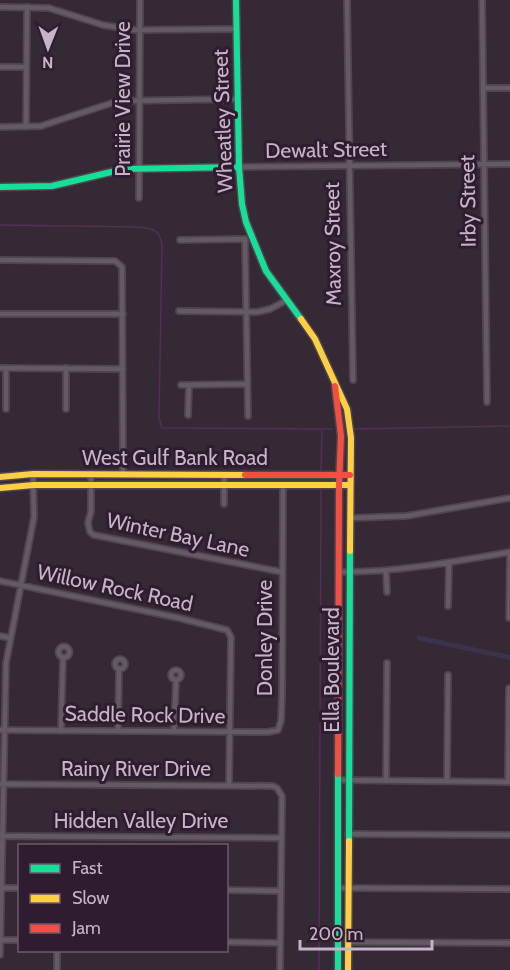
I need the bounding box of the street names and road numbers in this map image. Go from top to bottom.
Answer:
street label: Prairie View Drive [110,21,135,177]
street label: Wheatley Street [207,49,238,193]
street label: Dewalt Street [265,136,387,163]
street label: Irby Street [454,155,481,247]
street label: Maxroy Street [319,182,346,306]
street label: West Gulf Bank Road [82,445,268,470]
street label: Winter Bay Lane [104,507,252,562]
street label: Willow Rock Road [35,559,195,616]
street label: Donley Drive [252,580,277,696]
street label: Ella Boulevard [319,607,344,733]
street label: Saddle Rock Drive [65,701,226,728]
street label: Rainy River Drive [61,756,211,781]
street label: Hidden Valley Drive [54,808,229,833]

